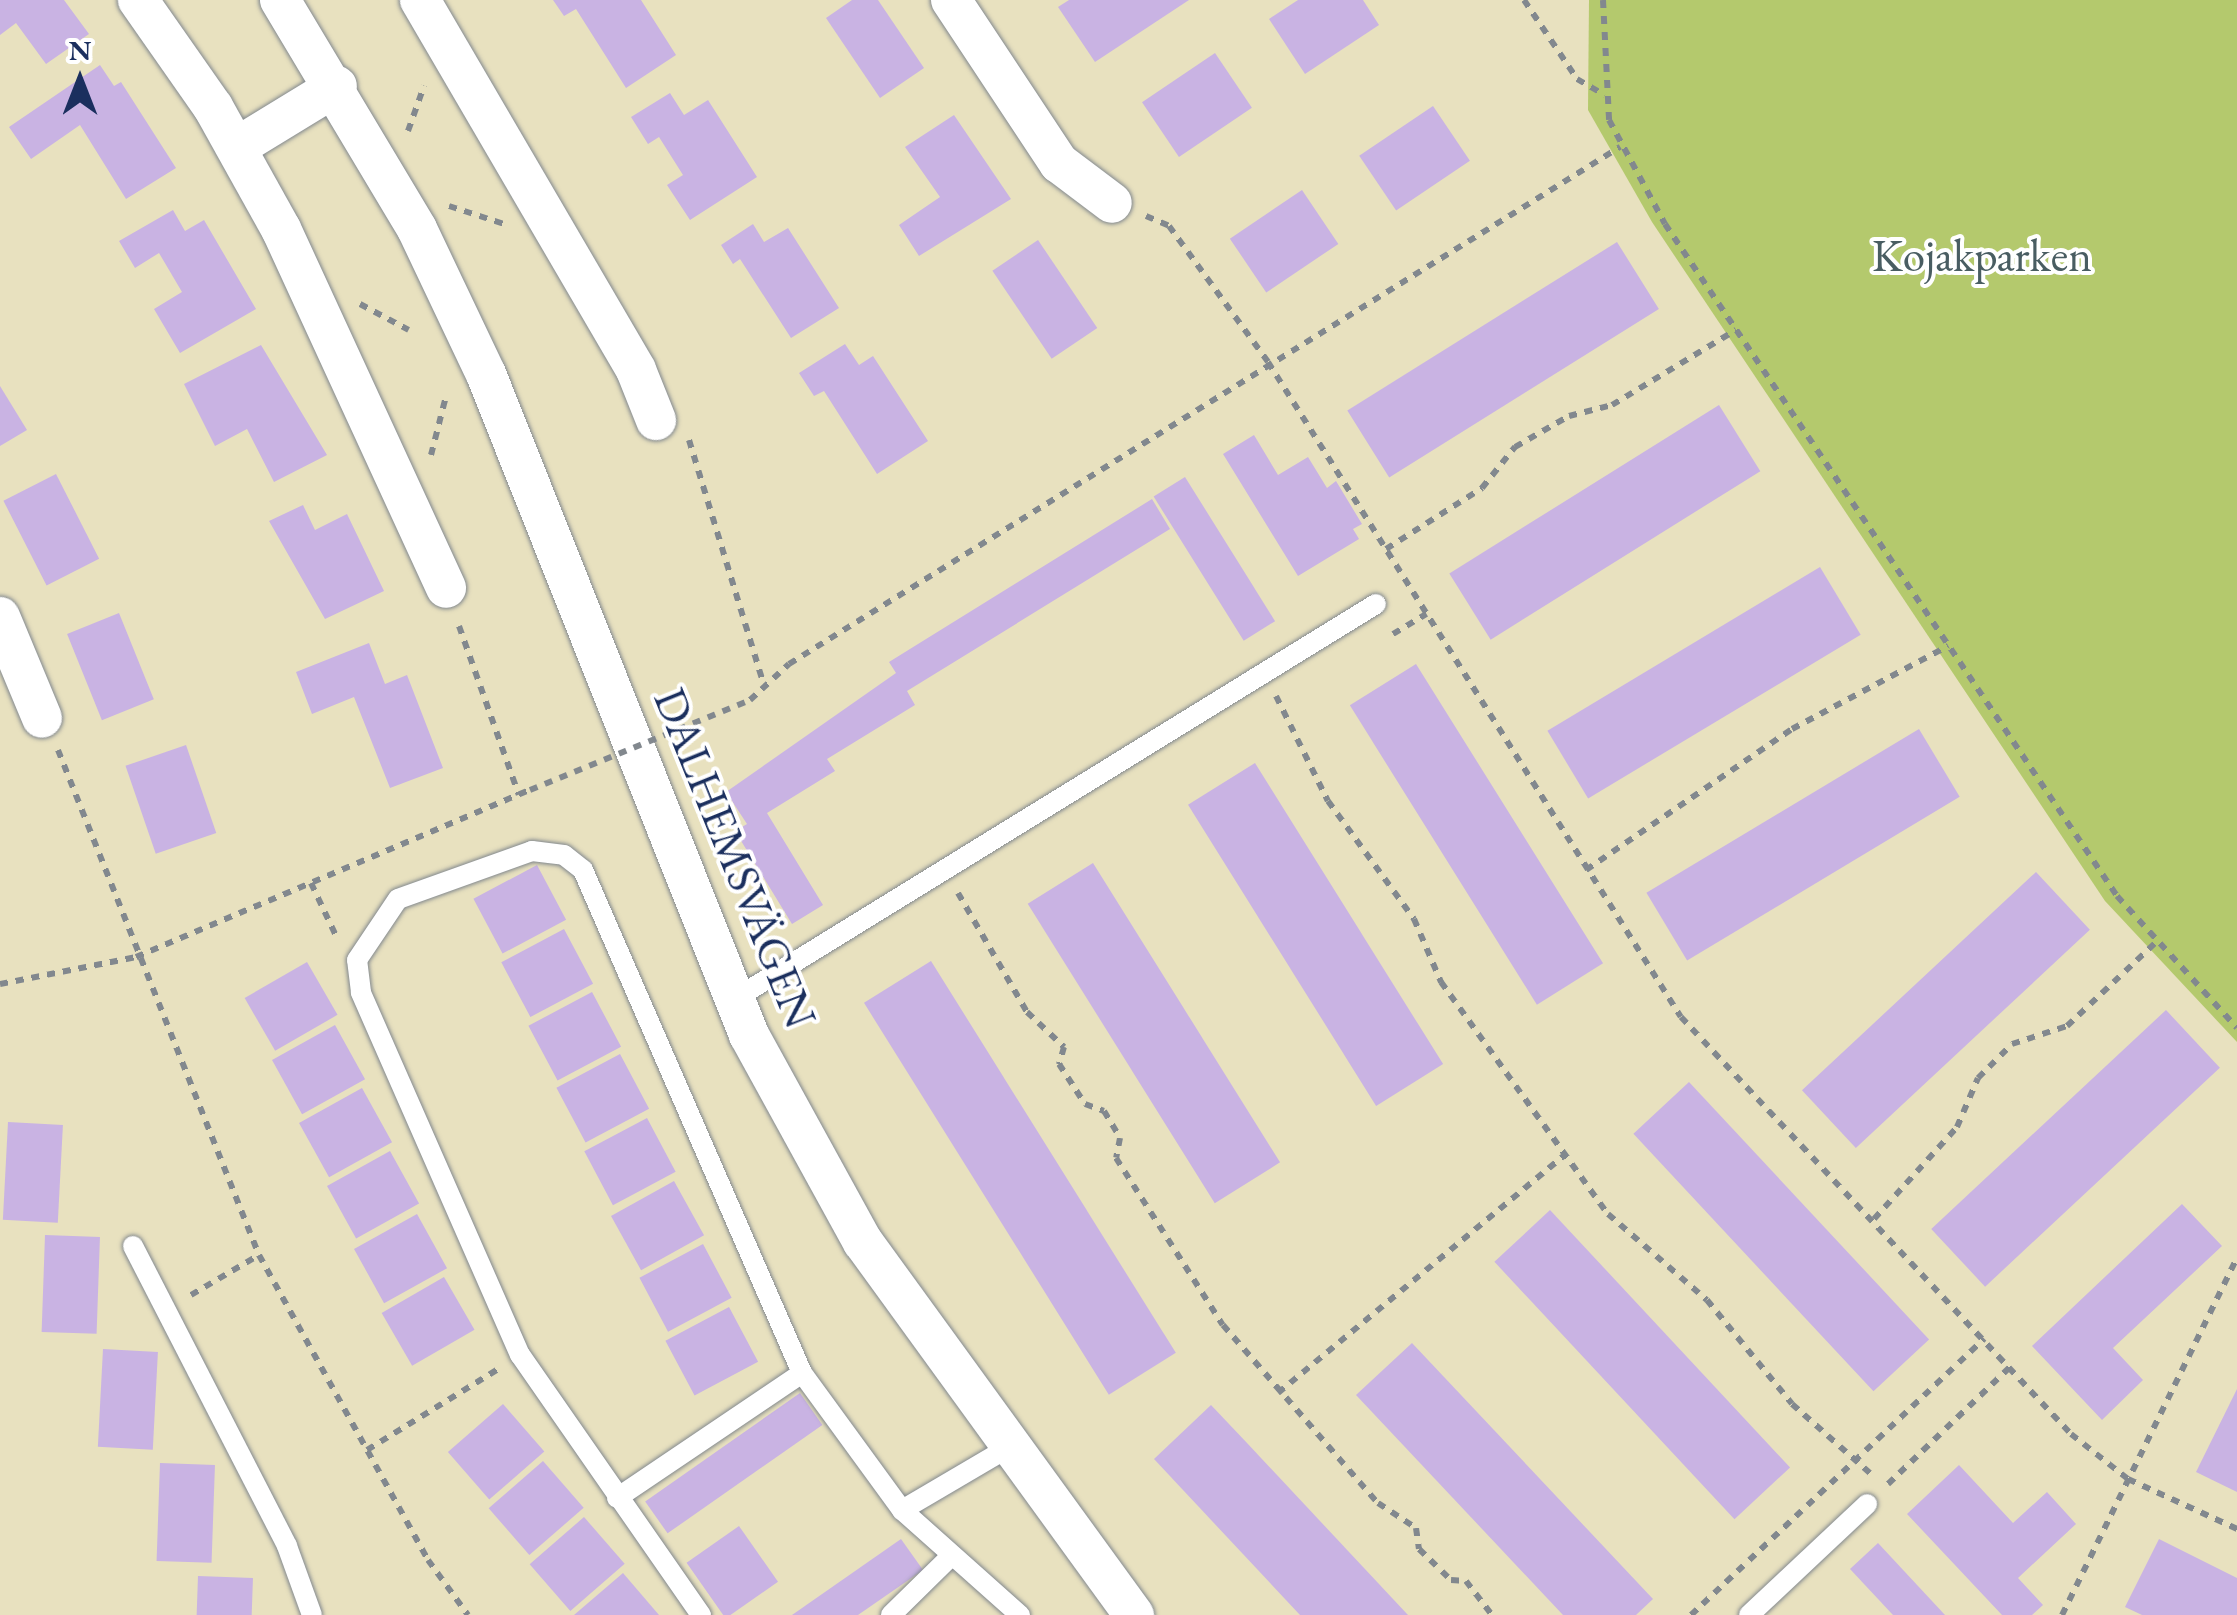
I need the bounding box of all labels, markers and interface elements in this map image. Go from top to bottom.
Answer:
north arrow [30,30,130,130]
text: N [69,32,91,68]
park label: Kojakparken [1872,229,2092,283]
street label: DALHEMSVÄGEN [642,680,828,1036]

